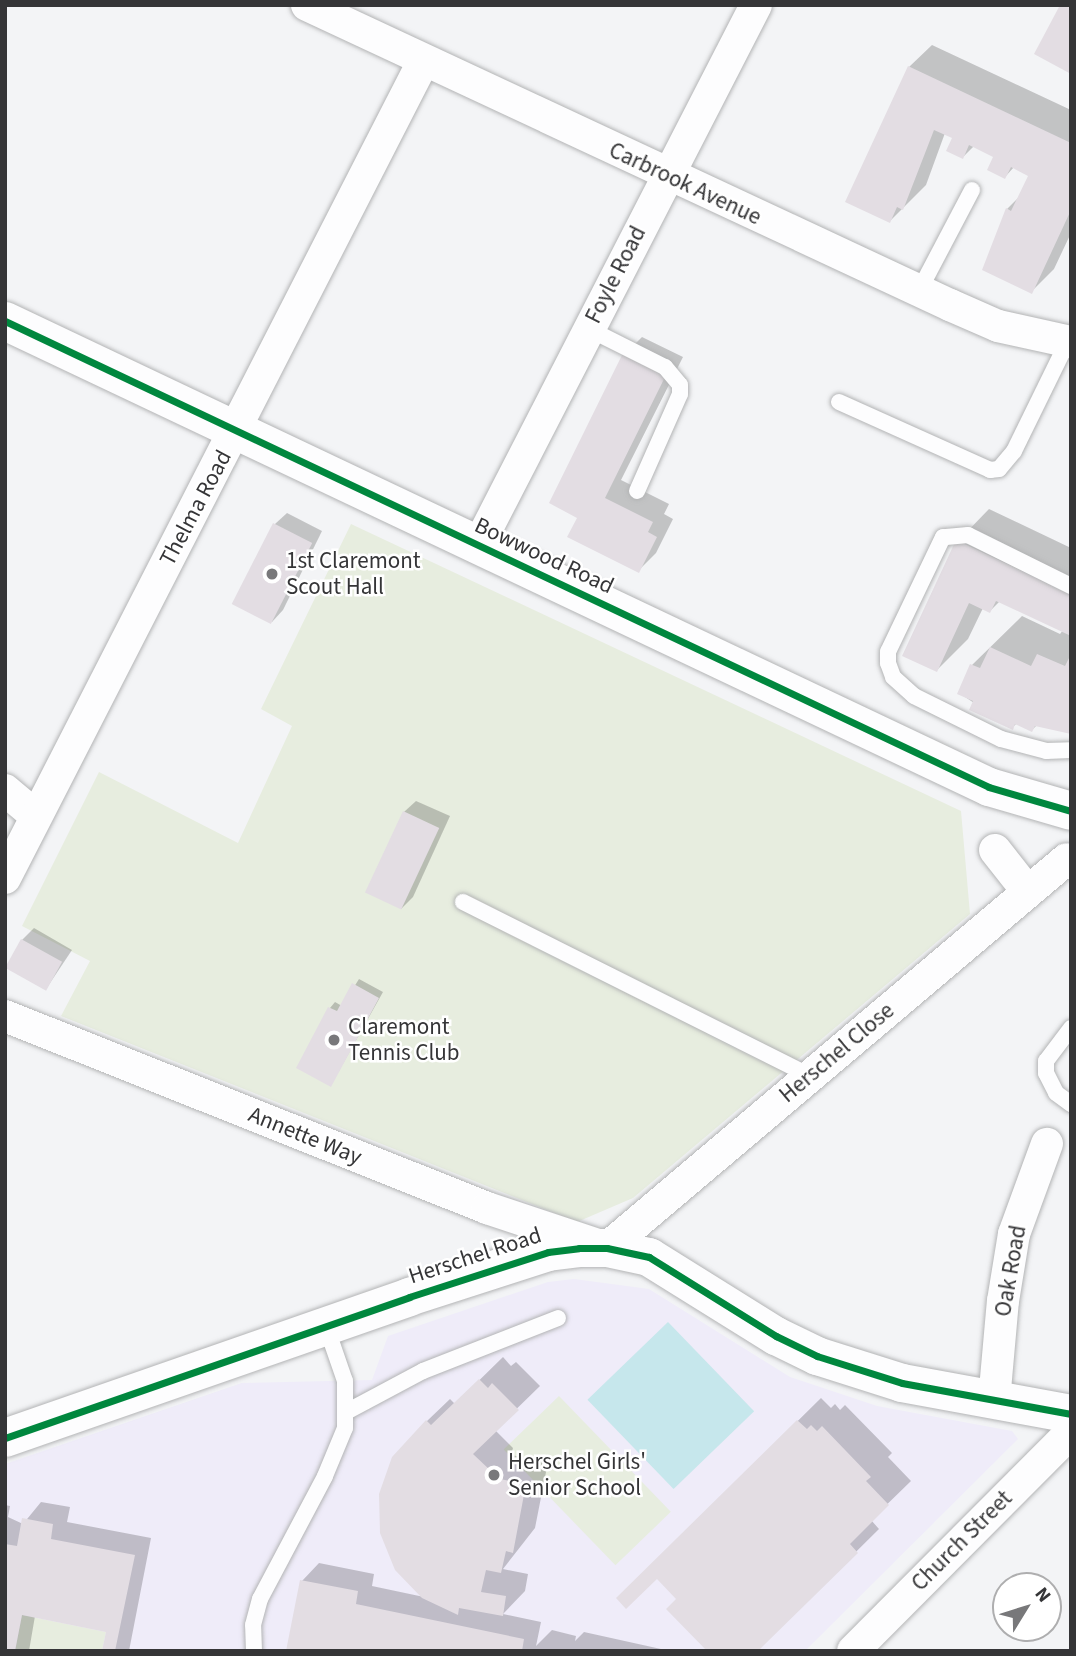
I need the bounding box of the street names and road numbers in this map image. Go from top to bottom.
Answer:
street label: Carbrook Avenue [604,137,766,231]
street label: Foyle Road [580,222,652,328]
street label: Thelma Road [154,446,238,570]
street label: Bowwood Road [470,512,618,600]
street label: Herschel Close [774,997,900,1109]
street label: Annette Way [244,1101,366,1171]
street label: Herschel Road [405,1222,545,1290]
street label: Oak Road [989,1223,1033,1319]
street label: Church Street [906,1485,1018,1597]

